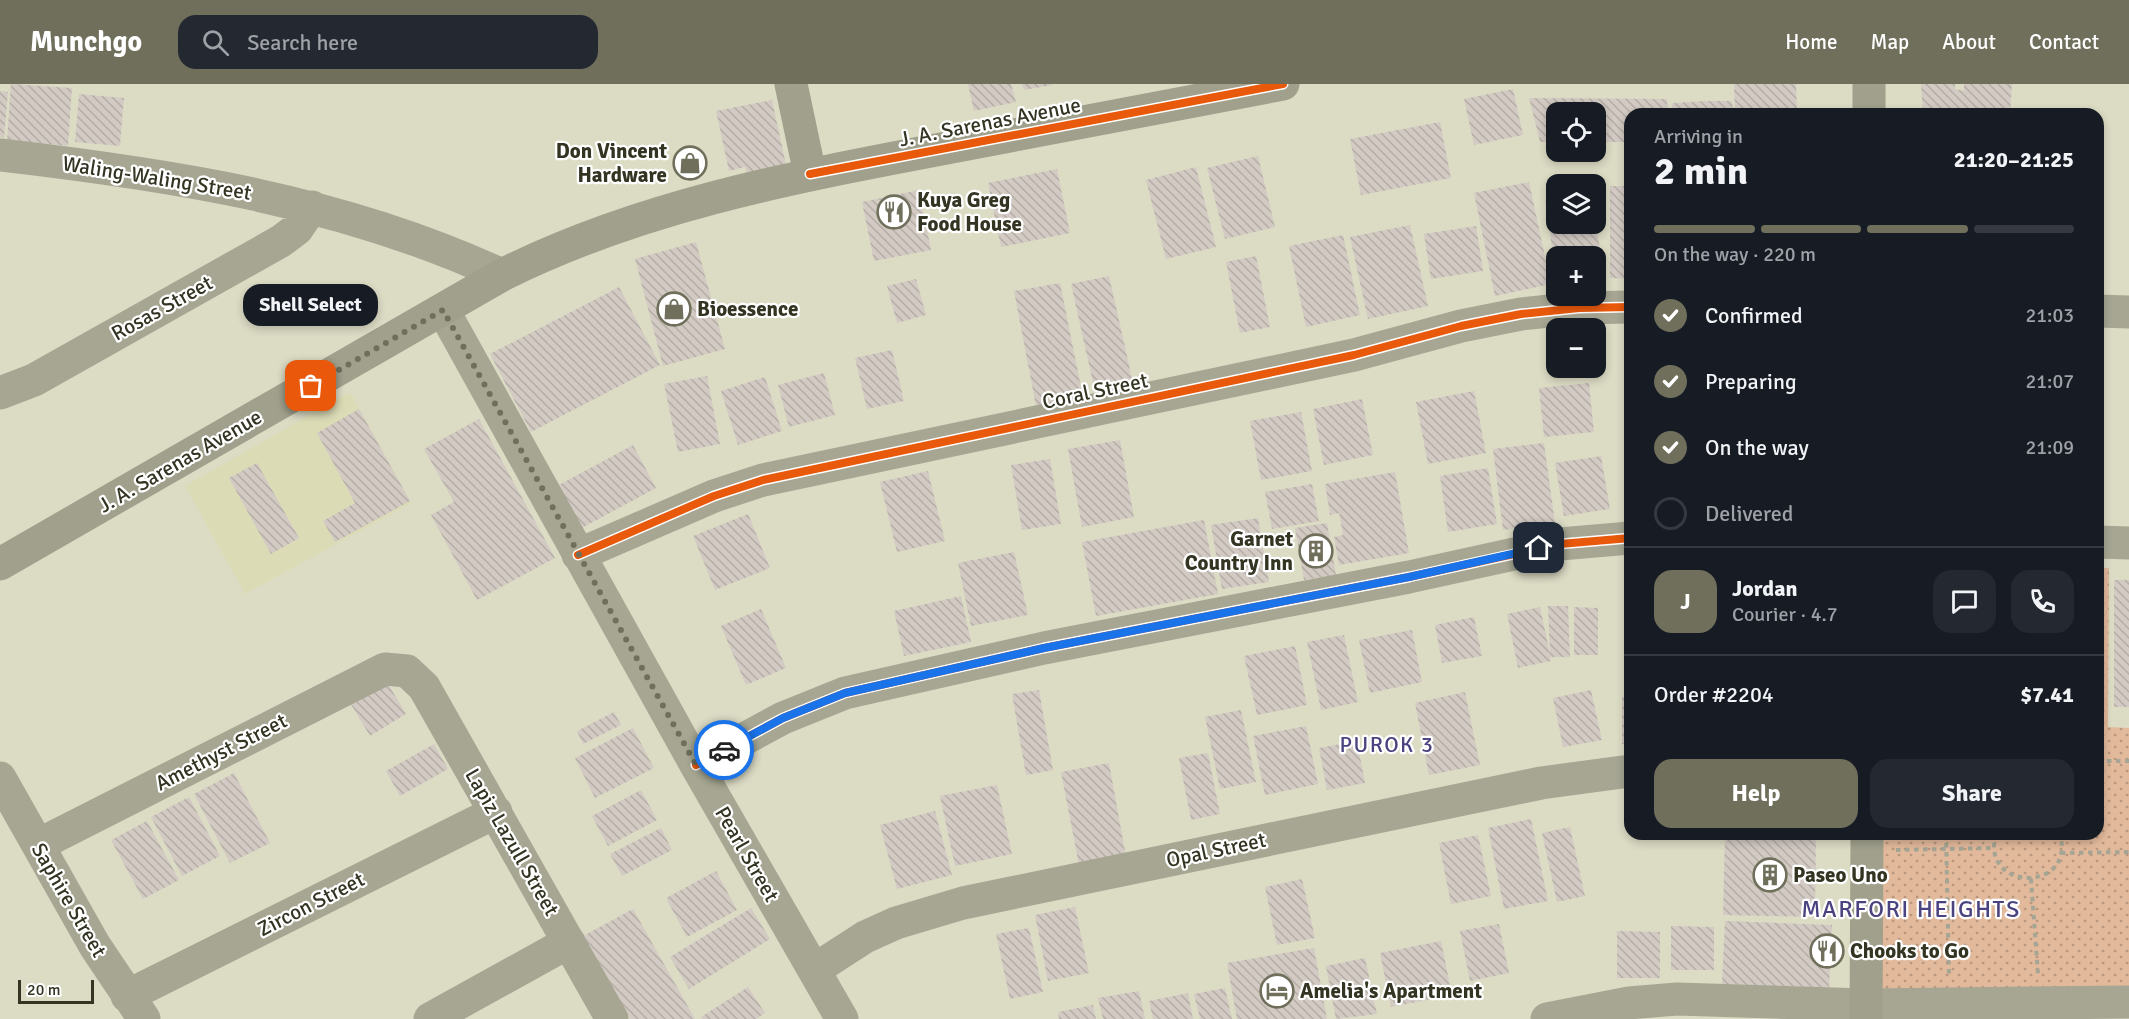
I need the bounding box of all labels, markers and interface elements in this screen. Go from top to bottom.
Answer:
search box [178,15,598,69]
text: Munchgo [30,25,142,59]
icon: search [199,26,232,59]
text: Search here [247,29,358,56]
text: Home [1785,29,1838,55]
text: Map [1871,29,1909,55]
text: About [1942,29,1996,55]
text: Contact [2029,29,2099,55]
street label: J. A. Sarenas Avenue [897,92,1083,152]
map controls [1546,102,1606,378]
button: locate [1546,102,1606,162]
text: Arriving in [1654,124,1743,149]
place label: Don Vincent Hardware [556,138,667,188]
shop icon: Don Vincent Hardware [672,145,708,181]
text: 21:20–21:25 [1954,146,2074,173]
text: 2 min [1654,147,1748,195]
street label: Waling-Waling Street [61,150,253,206]
button: layers [1546,174,1606,234]
place label: Kuya Greg Food House [917,187,1022,237]
restaurant icon: Kuya Greg Food House [876,194,912,230]
text: On the way · 220 m [1654,242,1816,267]
button: + [1546,246,1606,306]
street label: Rosas Street [107,270,217,346]
callout: Shell Select [244,284,378,326]
shop icon: Bioessence [656,291,692,327]
text: Shell Select [259,292,362,317]
place label: Bioessence [697,296,798,322]
icon: check [1654,299,1687,332]
text: Confirmed [1705,302,1803,329]
text: 21:03 [2025,303,2074,328]
button: − [1546,318,1606,378]
pin [285,360,336,411]
icon: check [1654,365,1687,398]
street label: Coral Street [1040,367,1150,415]
text: Preparing [1705,368,1797,395]
icon: bag [294,369,327,402]
text: 21:07 [2025,369,2074,394]
street label: J. A. Sarenas Avenue [94,404,266,518]
icon: check [1654,431,1687,464]
text: On the way [1705,434,1809,461]
text: 21:09 [2025,435,2074,460]
text: Delivered [1705,500,1793,527]
pin [1513,522,1564,573]
place label: Garnet Country Inn [1185,526,1293,576]
icon: home [1522,531,1555,564]
building icon: Garnet Country Inn [1298,533,1334,569]
button: chat [1933,570,1996,633]
button: phone [2011,570,2074,633]
text: Jordan [1732,575,1798,602]
text: J [1680,588,1691,615]
text: Courier · 4.7 [1732,602,1838,627]
text: Order #2204 [1654,681,1774,708]
text: $7.41 [2020,681,2074,708]
street label: Amethyst Street [151,708,291,796]
courier [694,720,754,780]
district label: PUROK 3 [1340,731,1434,758]
icon: car [708,734,741,767]
button: Help [1654,759,1858,828]
button: Share [1870,759,2074,828]
street label: Lapiz Lazull Street [459,764,565,920]
street label: Pearl Street [709,802,785,906]
street label: Opal Street [1164,827,1268,873]
street label: Saphire Street [26,838,112,962]
building icon: Paseo Uno [1752,857,1788,893]
place label: Paseo Uno [1793,862,1888,888]
street label: Zircon Street [253,866,369,942]
district label: MARFORI HEIGHTS [1801,894,2021,924]
restaurant icon: Chooks to Go [1809,933,1845,969]
place label: Chooks to Go [1850,938,1969,964]
hotel icon: Amelia's Apartment [1259,973,1295,1009]
scale bar [18,977,94,1004]
place label: Amelia's Apartment [1300,978,1482,1004]
text: 20 m [27,980,61,1000]

